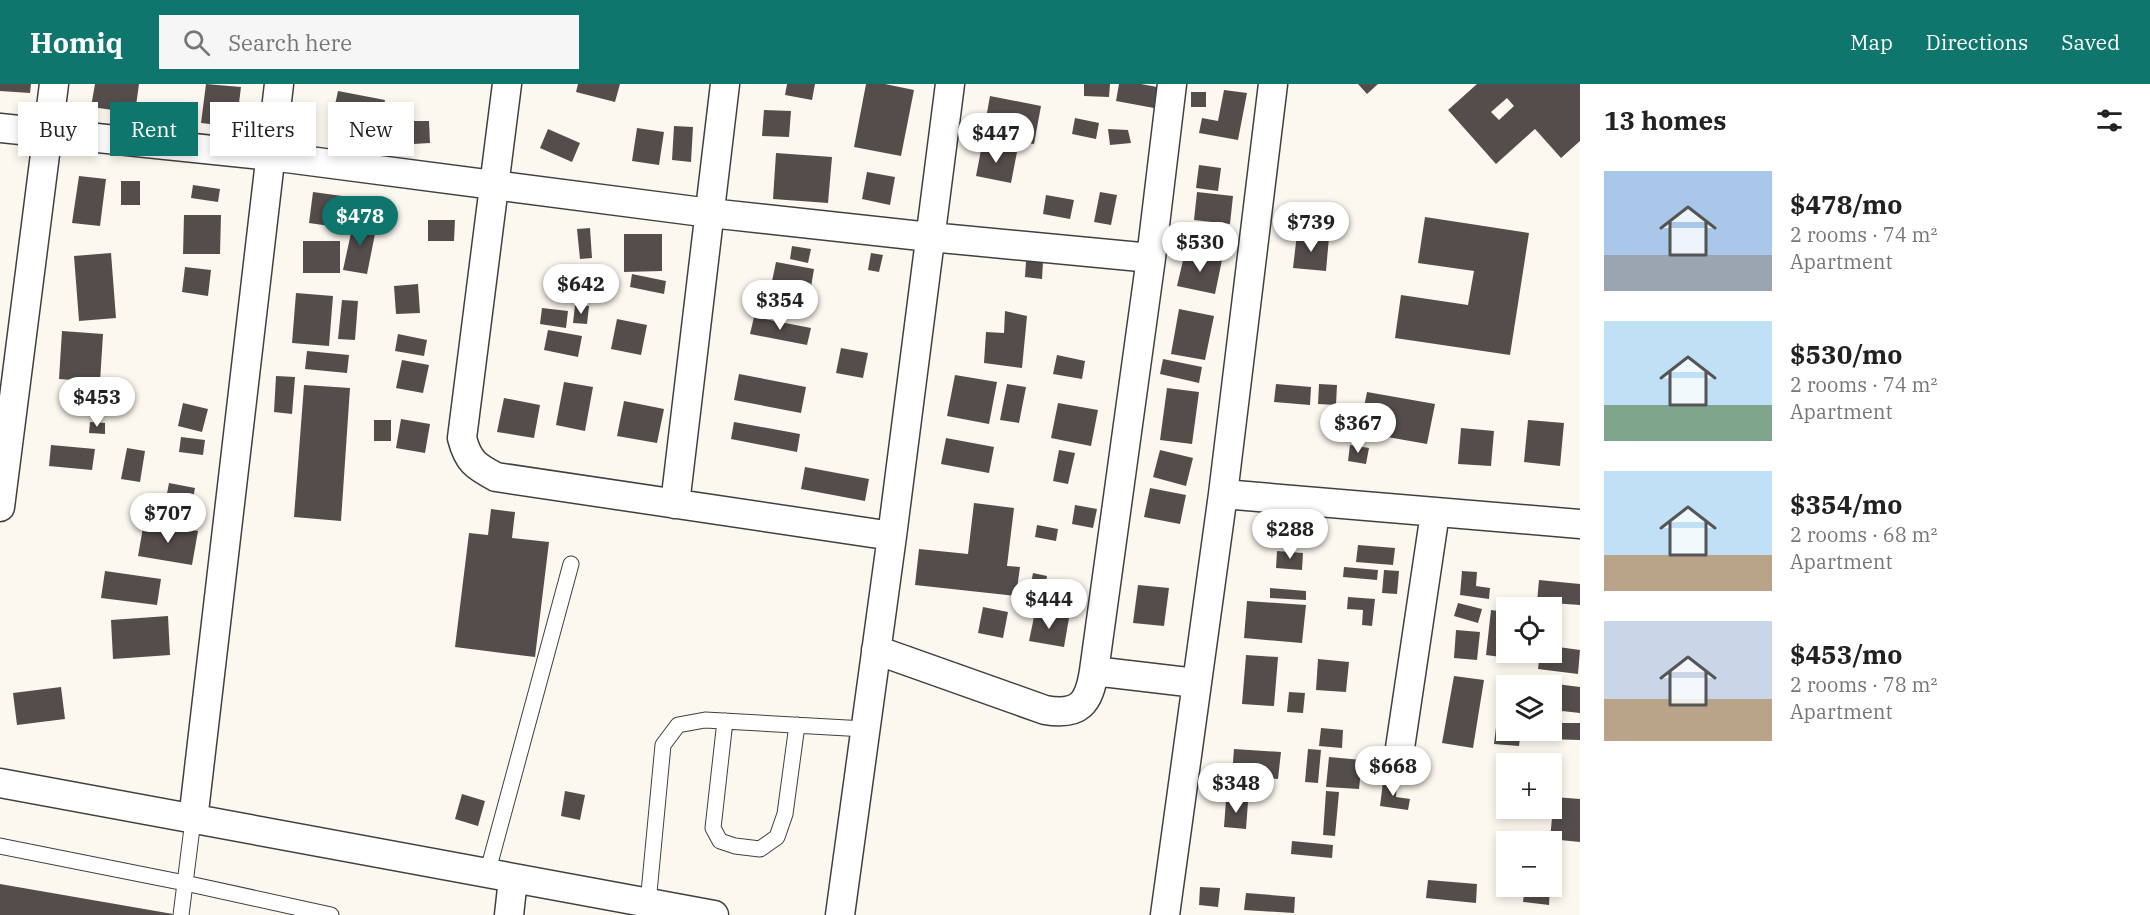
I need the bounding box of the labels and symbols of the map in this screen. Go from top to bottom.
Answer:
pin: $447 [960,113,1032,164]
pin: $478 [324,196,396,247]
pin: $739 [1275,202,1347,253]
pin: $530 [1164,222,1236,273]
pin: $642 [545,264,617,315]
pin: $354 [744,280,816,331]
pin: $453 [61,377,133,428]
pin: $367 [1322,403,1394,454]
pin: $707 [132,493,204,544]
pin: $288 [1254,509,1326,560]
pin: $444 [1013,579,1085,630]
pin: $668 [1357,746,1429,797]
pin: $348 [1200,763,1272,814]

